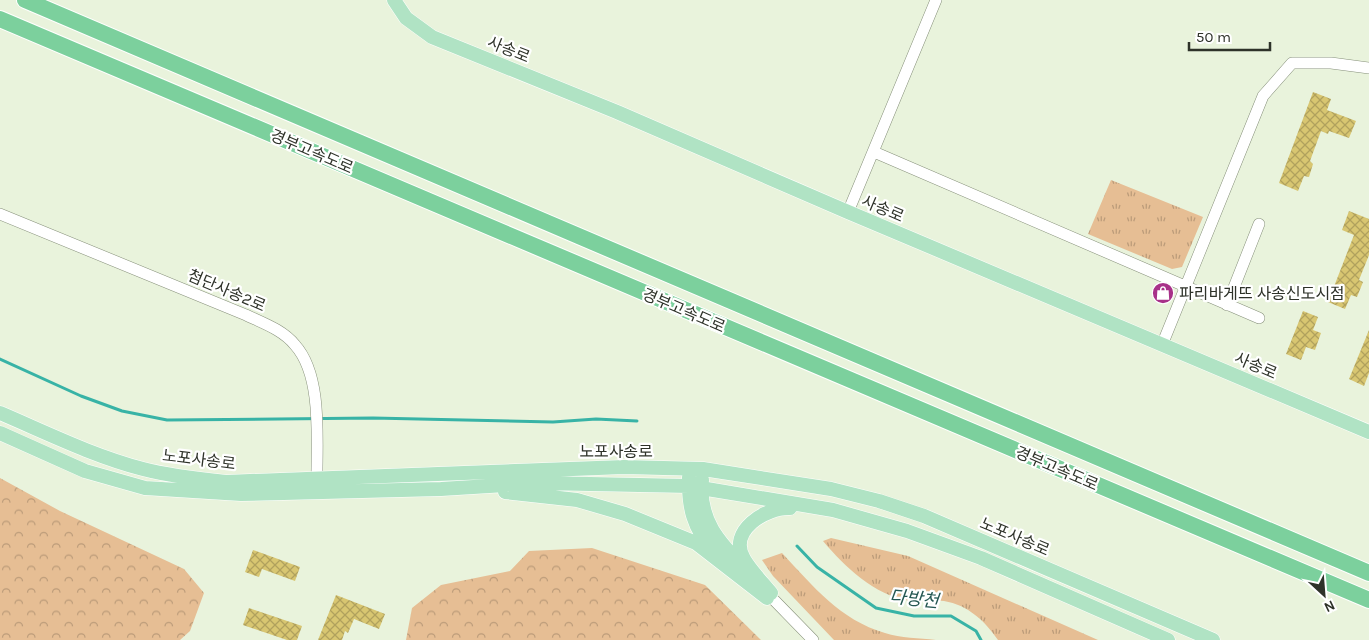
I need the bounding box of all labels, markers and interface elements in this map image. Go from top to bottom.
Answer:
scale bar [1189,20,1270,52]
text: 50 m [1196,28,1231,46]
street label: 사송로 [485,32,533,67]
street label: 경부고속도로 [267,125,356,178]
street label: 사송로 [859,191,907,226]
street label: 첨단사송2로 [185,266,269,316]
shop icon: 파리바게뜨 사송신도시점 [1151,281,1175,305]
street label: 경부고속도로 [639,284,728,337]
place label: 파리바게뜨 사송신도시점 [1179,284,1345,303]
street label: 사송로 [1232,348,1280,383]
street label: 노포사송로 [579,442,653,461]
street label: 경부고속도로 [1012,442,1101,495]
street label: 노포사송로 [161,446,237,473]
street label: 노포사송로 [977,513,1053,560]
north arrow [1299,570,1349,620]
water label: 다방천 [888,585,942,613]
text: N [1321,596,1338,616]

